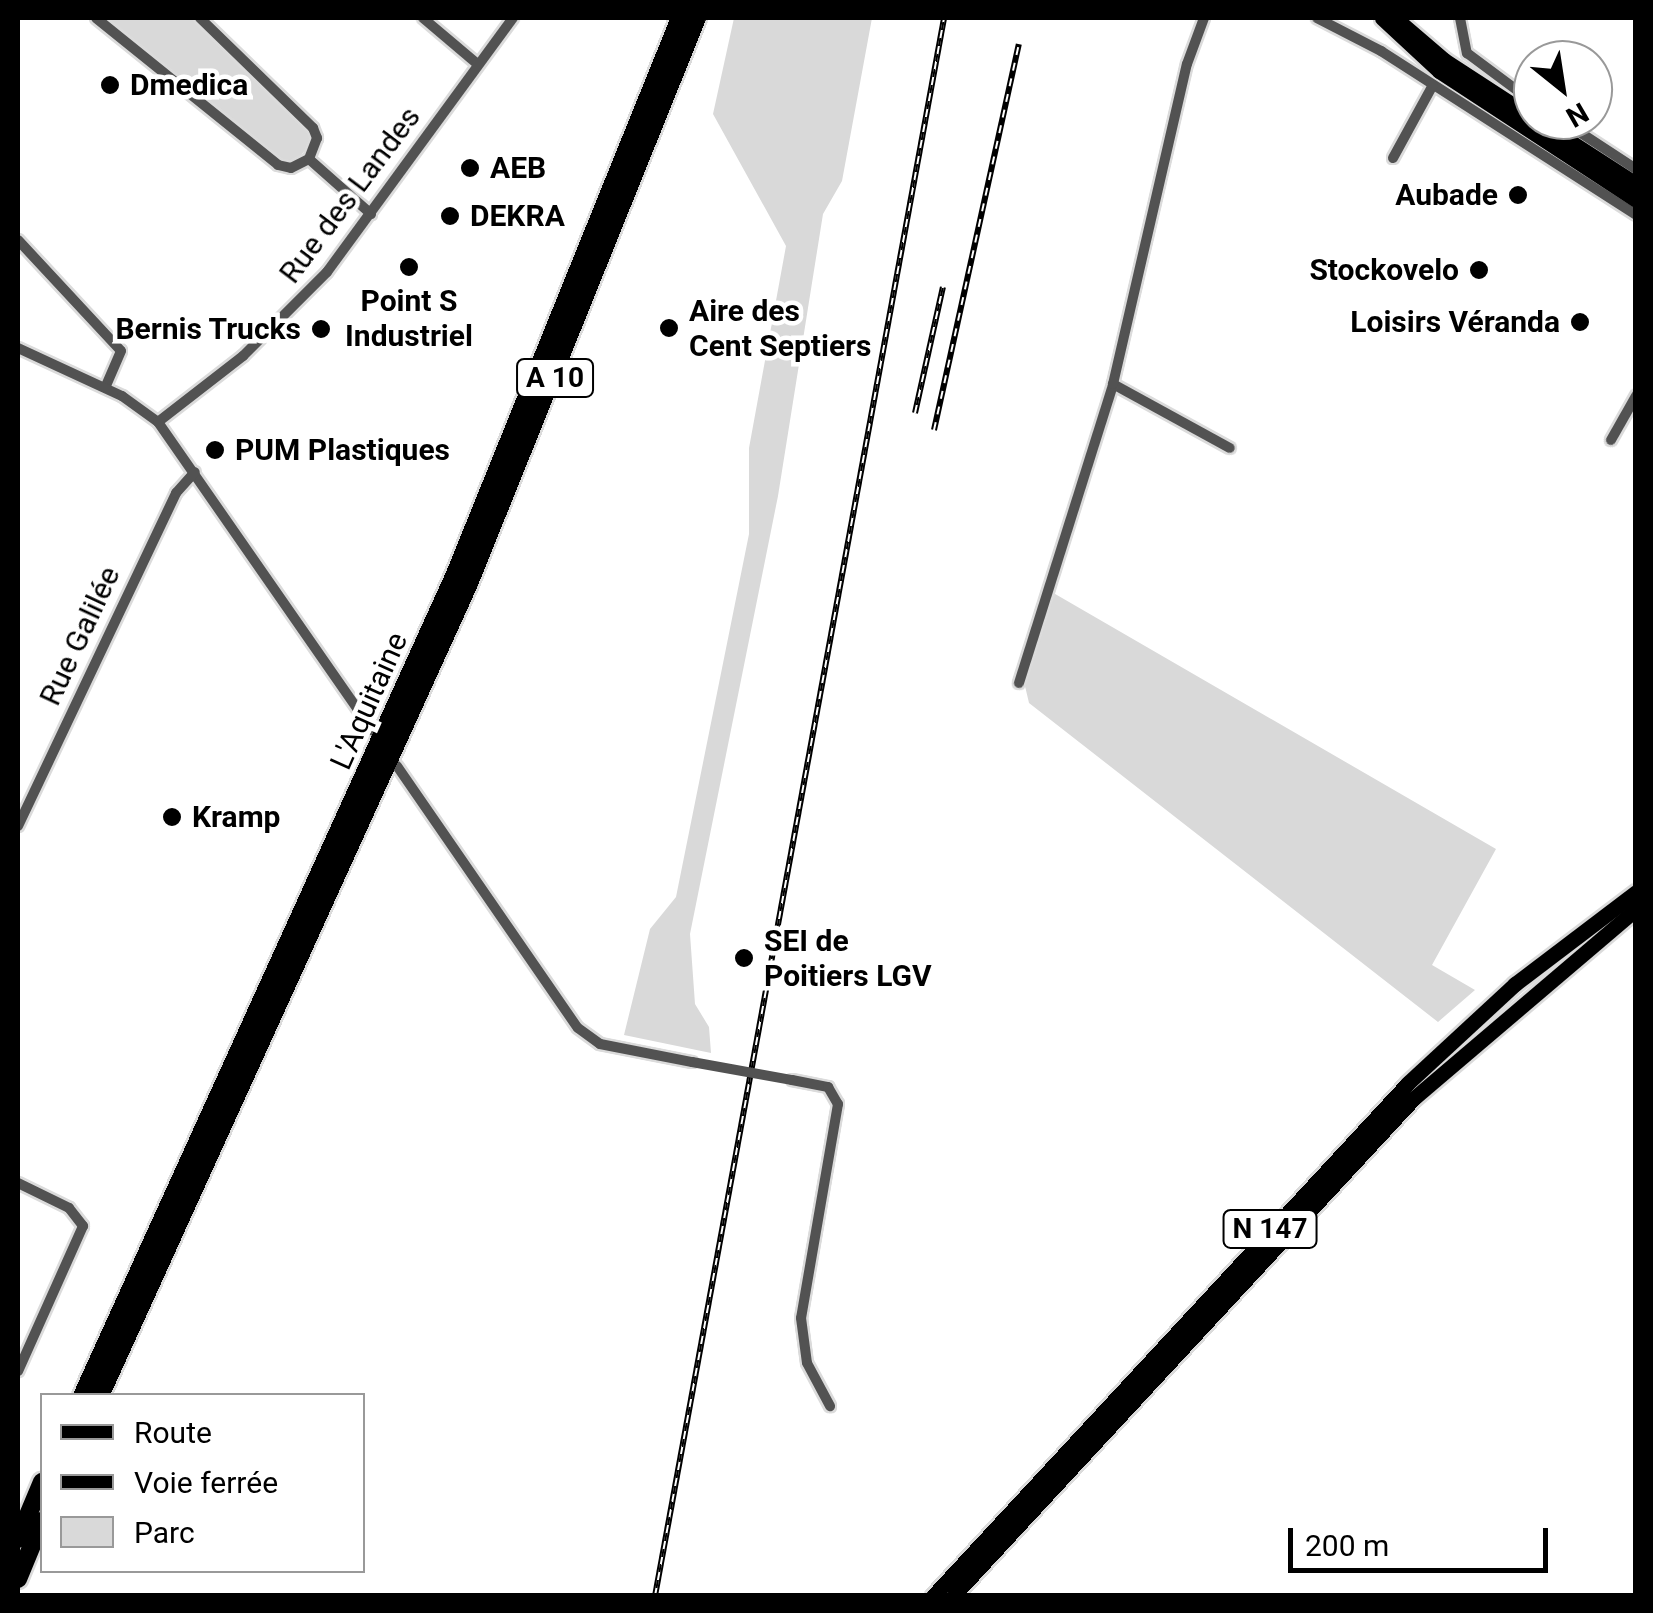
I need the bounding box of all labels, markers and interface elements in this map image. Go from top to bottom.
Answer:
north arrow [1513,40,1613,140]
place label: Dmedica [130,67,248,103]
marker: Dmedica [99,74,121,96]
text: N [1560,95,1594,134]
street label: Rue des Landes [272,100,428,290]
place label: AEB [490,150,546,186]
marker: AEB [459,157,481,179]
place label: Aubade [1395,177,1498,213]
marker: Aubade [1507,184,1529,206]
place label: DEKRA [470,198,565,234]
marker: DEKRA [439,205,461,227]
place label: Stockovelo [1309,252,1459,288]
marker: Point S Industriel [398,256,420,278]
marker: Stockovelo [1468,259,1490,281]
place label: Point S Industriel [345,283,473,354]
place label: Aire des Cent Septiers [689,293,871,364]
place label: Loisirs Véranda [1350,304,1560,340]
place label: Bernis Trucks [115,311,301,347]
marker: Loisirs Véranda [1569,311,1591,333]
marker: Aire des Cent Septiers [658,317,680,339]
marker: Bernis Trucks [310,318,332,340]
road number: A 10 [515,355,595,401]
place label: PUM Plastiques [235,432,450,468]
marker: PUM Plastiques [204,439,226,461]
street label: Rue Galilée [32,561,128,711]
street label: L'Aquitaine [323,627,415,775]
place label: Kramp [192,799,280,835]
marker: Kramp [161,806,183,828]
place label: SEI de Poitiers LGV [764,923,932,994]
marker: SEI de Poitiers LGV [733,947,755,969]
road number: N 147 [1222,1206,1318,1252]
legend [40,1393,365,1573]
text: Route [134,1415,212,1450]
text: Voie ferrée [134,1465,278,1500]
scale bar [1293,1508,1553,1570]
text: Parc [134,1515,195,1550]
text: 200 m [1305,1528,1389,1563]

